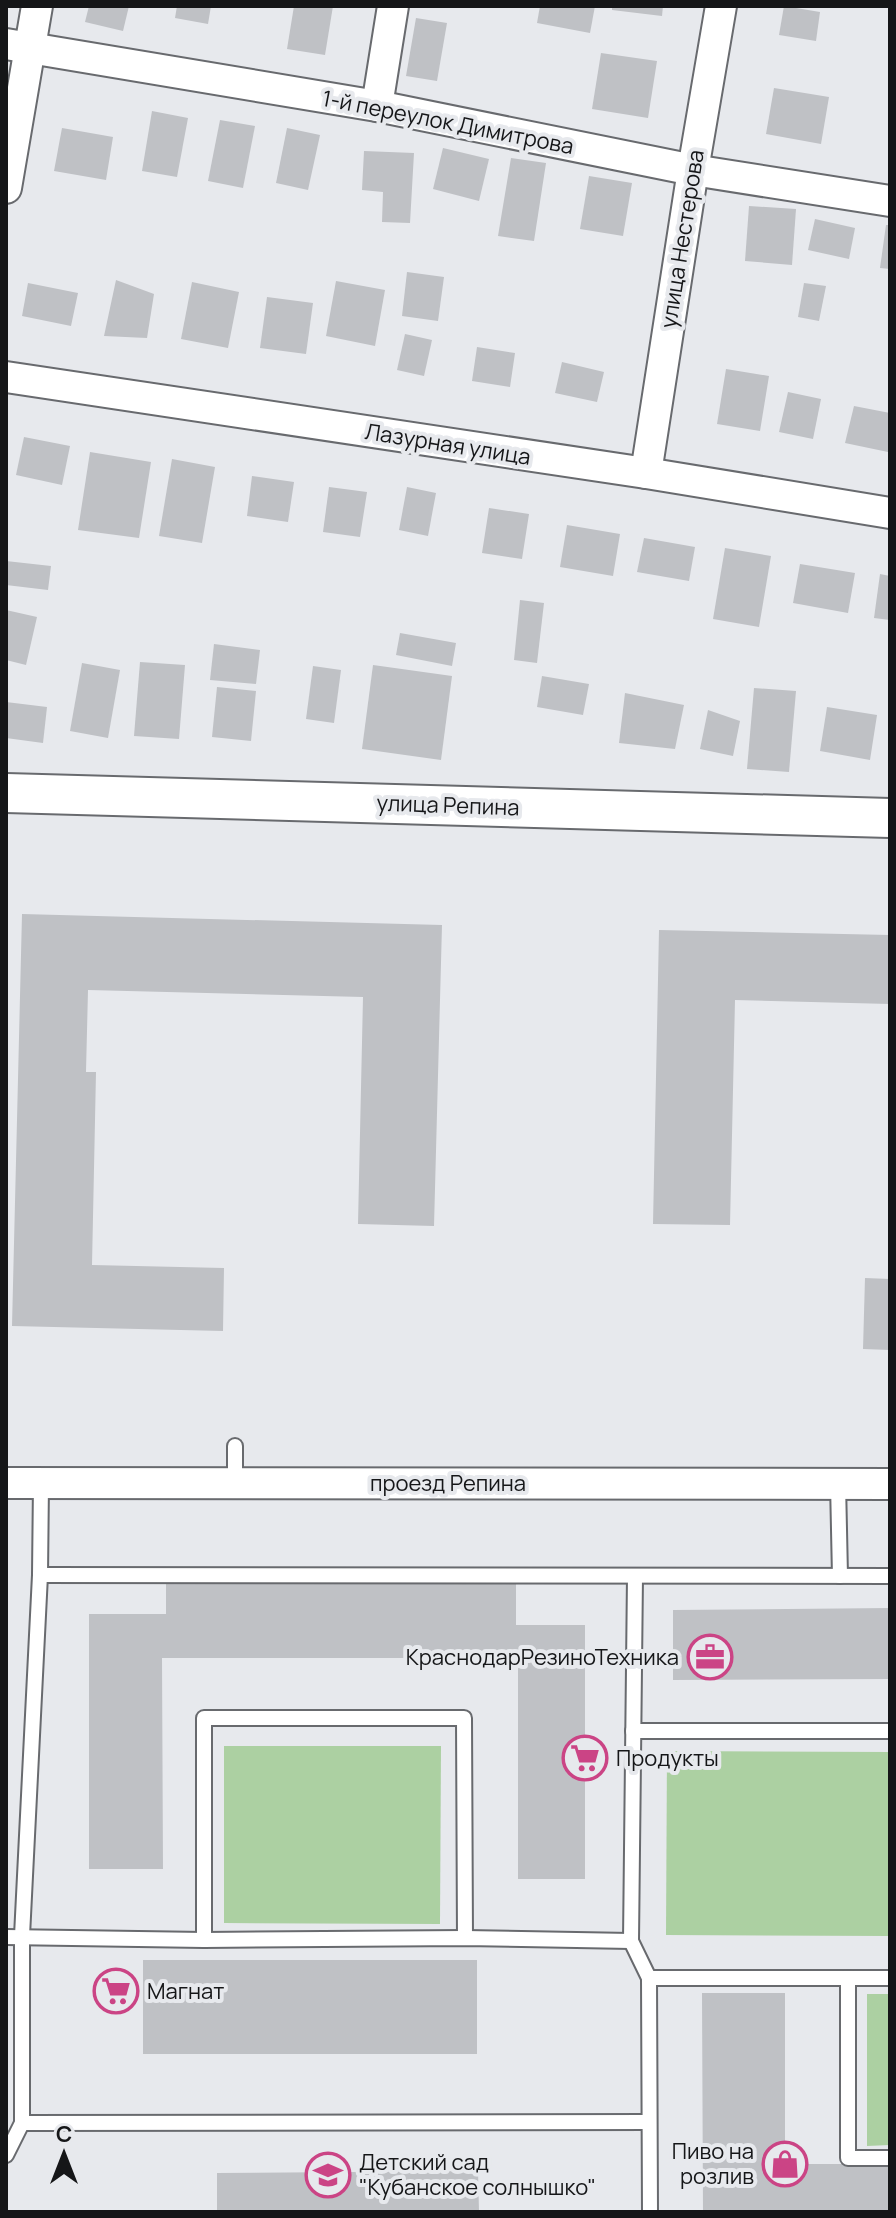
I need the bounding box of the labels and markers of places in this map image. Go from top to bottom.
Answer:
office icon: КраснодарРезиноТехника [686,1633,734,1681]
place label: КраснодарРезиноТехника [406,1642,679,1672]
supermarket icon: Продукты [561,1734,609,1782]
place label: Продукты [616,1743,719,1773]
supermarket icon: Магнат [92,1967,140,2015]
place label: Магнат [147,1976,224,2006]
place label: Пиво на розлив [672,2136,754,2191]
shop icon: Пиво на розлив [761,2140,809,2188]
place label: Детский сад "Кубанское солнышко" [359,2147,596,2202]
school or university icon: Детский сад "Кубанское солнышко" [304,2151,352,2199]

